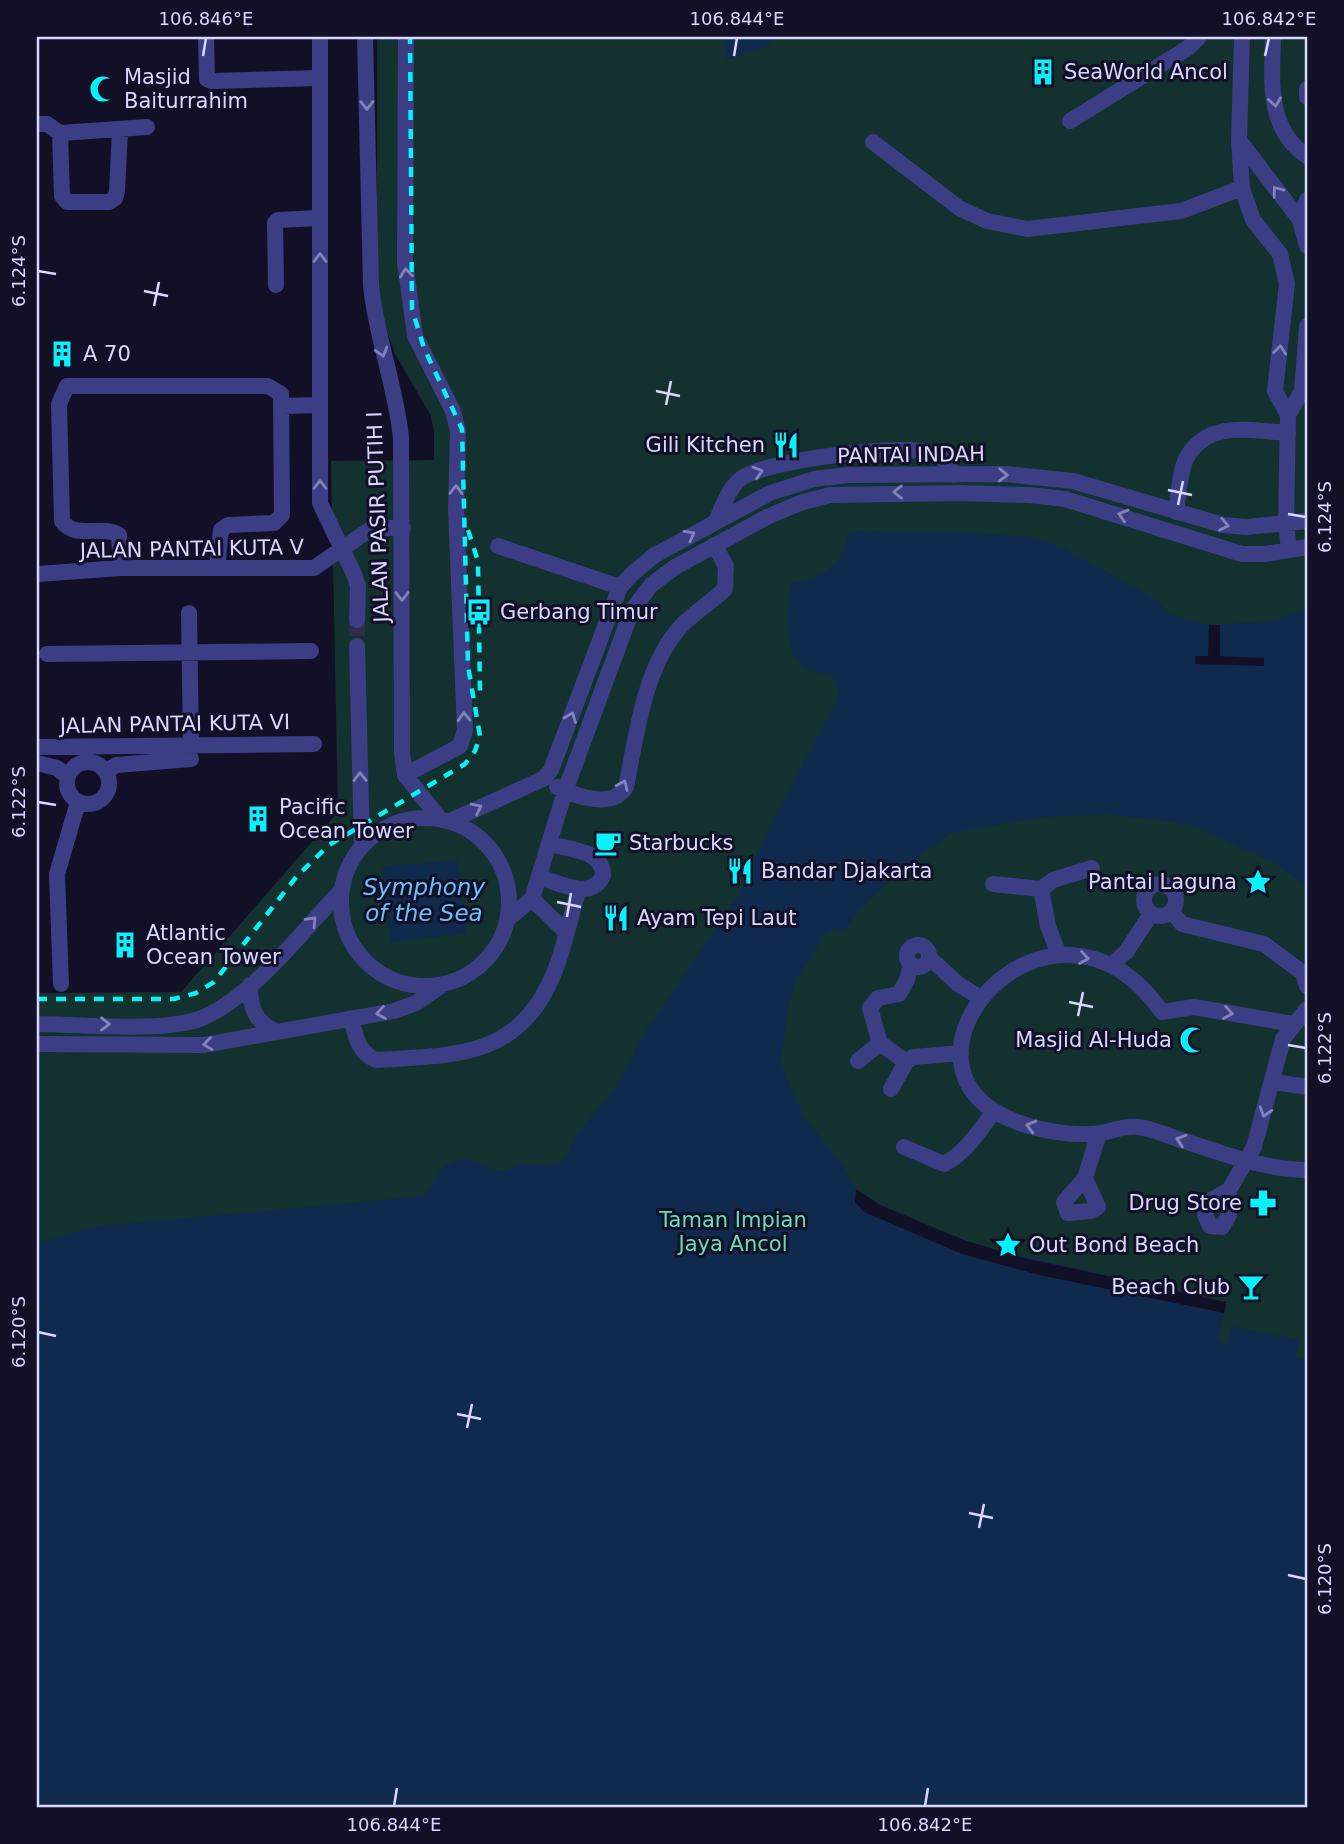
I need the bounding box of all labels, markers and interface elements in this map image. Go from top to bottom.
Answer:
text: 106.846°E [159,8,253,29]
text: 106.844°E [690,8,784,29]
text: 106.842°E [1222,8,1316,29]
building icon: SeaWorld Ancol [1028,57,1058,87]
place label: SeaWorld Ancol [1064,60,1228,84]
place label: Masjid Baiturrahim [124,65,248,113]
mosque icon: Masjid Baiturrahim [88,74,118,104]
one-way arrow [1267,96,1282,108]
one-way arrow [359,100,374,111]
one-way arrow [1273,186,1286,198]
text: 6.124°S [8,235,29,307]
one-way arrow [312,252,328,263]
one-way arrow [399,267,414,278]
building icon: A 70 [47,339,77,369]
place label: A 70 [83,342,131,366]
one-way arrow [1272,344,1287,355]
one-way arrow [374,346,388,358]
street label: JALAN PASIR PUTIH I [362,411,394,625]
restaurant icon: Gili Kitchen [771,430,801,460]
place label: Gili Kitchen [646,433,765,457]
street label: PANTAI INDAH [837,442,985,468]
one-way arrow [752,465,764,480]
one-way arrow [998,467,1009,483]
one-way arrow [312,480,328,490]
text: 6.124°S [1314,481,1335,553]
one-way arrow [449,484,464,495]
one-way arrow [892,484,903,500]
one-way arrow [1117,509,1130,523]
one-way arrow [1218,516,1230,531]
one-way arrow [683,530,696,543]
street label: JALAN PANTAI KUTA V [78,535,305,563]
one-way arrow [394,592,410,602]
bus stop icon: Gerbang Timur [464,597,494,627]
place label: Gerbang Timur [500,600,658,624]
street label: JALAN PANTAI KUTA VI [58,710,290,738]
one-way arrow [457,711,472,722]
one-way arrow [563,712,577,724]
text: 6.122°S [8,766,29,838]
one-way arrow [353,771,368,782]
one-way arrow [615,780,629,792]
place label: Pacific Ocean Tower [279,795,414,843]
one-way arrow [470,802,482,816]
building icon: Pacific Ocean Tower [243,804,273,834]
cafe icon: Starbucks [593,828,623,858]
place label: Starbucks [629,831,733,855]
restaurant icon: Bandar Djakarta [725,856,755,886]
place label: Bandar Djakarta [761,859,932,883]
place icon: Pantai Laguna [1243,867,1273,897]
place label: Pantai Laguna [1088,870,1237,894]
water label: Symphony of the Sea [363,874,485,926]
restaurant icon: Ayam Tepi Laut [601,903,631,933]
place label: Ayam Tepi Laut [637,906,797,930]
one-way arrow [304,916,317,929]
place label: Atlantic Ocean Tower [146,921,281,969]
building icon: Atlantic Ocean Tower [110,930,140,960]
one-way arrow [1079,950,1090,965]
one-way arrow [375,1005,387,1020]
one-way arrow [1222,1005,1233,1020]
text: 6.122°S [1314,1012,1335,1084]
one-way arrow [100,1016,111,1032]
mosque icon: Masjid Al-Huda [1178,1025,1208,1055]
place label: Masjid Al-Huda [1015,1028,1172,1052]
one-way arrow [202,1036,214,1051]
one-way arrow [1258,1106,1273,1118]
one-way arrow [1025,1120,1037,1135]
one-way arrow [1176,1134,1188,1148]
pharmacy icon: Drug Store [1248,1188,1278,1218]
place label: Drug Store [1128,1191,1242,1215]
park label: Taman Impian Jaya Ancol [658,1208,807,1256]
place icon: Out Bond Beach [993,1230,1023,1260]
place label: Out Bond Beach [1029,1233,1199,1257]
bar icon: Beach Club [1236,1272,1266,1302]
place label: Beach Club [1111,1275,1230,1299]
text: 6.120°S [8,1296,29,1368]
text: 6.120°S [1314,1543,1335,1615]
text: 106.844°E [347,1814,441,1835]
text: 106.842°E [878,1814,972,1835]

